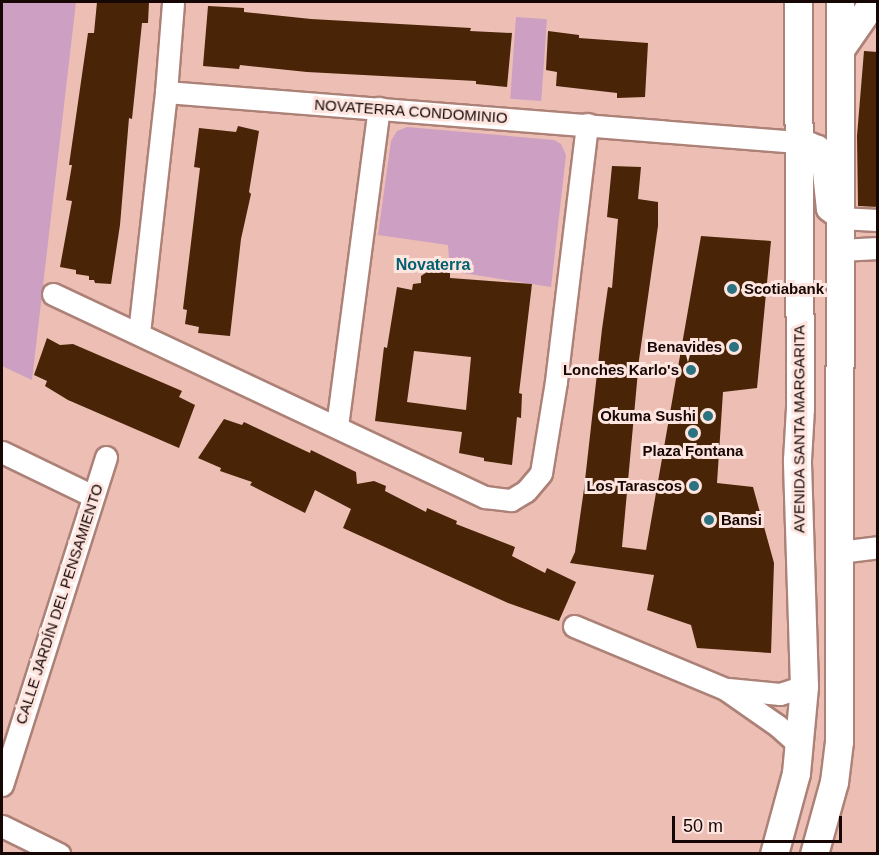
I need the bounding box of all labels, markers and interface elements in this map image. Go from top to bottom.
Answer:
street label: NOVATERRA CONDOMINIO [313,95,509,127]
district label: Novaterra [396,255,470,275]
place label: Scotiabank [744,280,824,298]
marker: Scotiabank [725,282,739,296]
street label: AVENIDA SANTA MARGARITA [790,324,808,534]
place label: Benavides [647,338,722,356]
marker: Benavides [727,340,741,354]
place label: Lonches Karlo's [563,361,679,379]
marker: Lonches Karlo's [684,363,698,377]
place label: Okuma Sushi [600,407,696,425]
marker: Okuma Sushi [701,409,715,423]
marker: Plaza Fontana [686,426,700,440]
place label: Plaza Fontana [643,442,743,460]
place label: Los Tarascos [586,477,682,495]
marker: Los Tarascos [687,479,701,493]
street label: CALLE JARDÍN DEL PENSAMIENTO [11,481,107,727]
place label: Bansi [721,511,762,529]
marker: Bansi [702,513,716,527]
scale bar [675,804,844,842]
text: 50 m [683,816,723,836]

